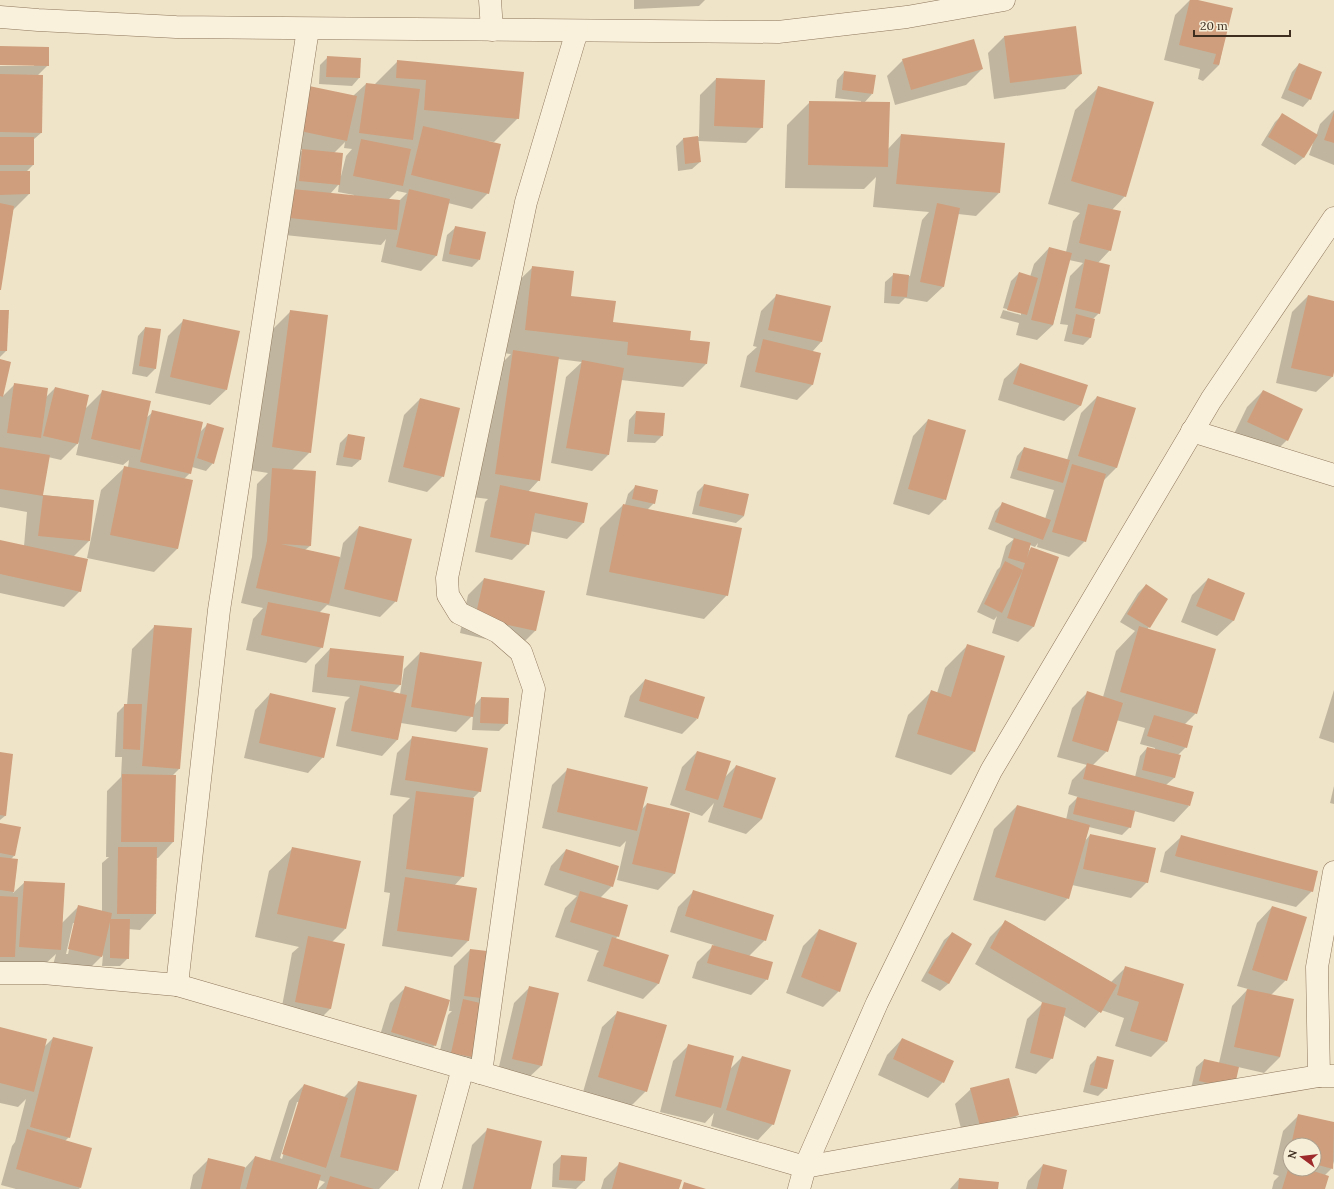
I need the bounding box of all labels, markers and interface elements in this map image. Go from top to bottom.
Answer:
scale bar [1194,12,1290,38]
text: 20 m [1200,18,1228,33]
north arrow [1282,1137,1322,1177]
text: N [1284,1148,1300,1160]

